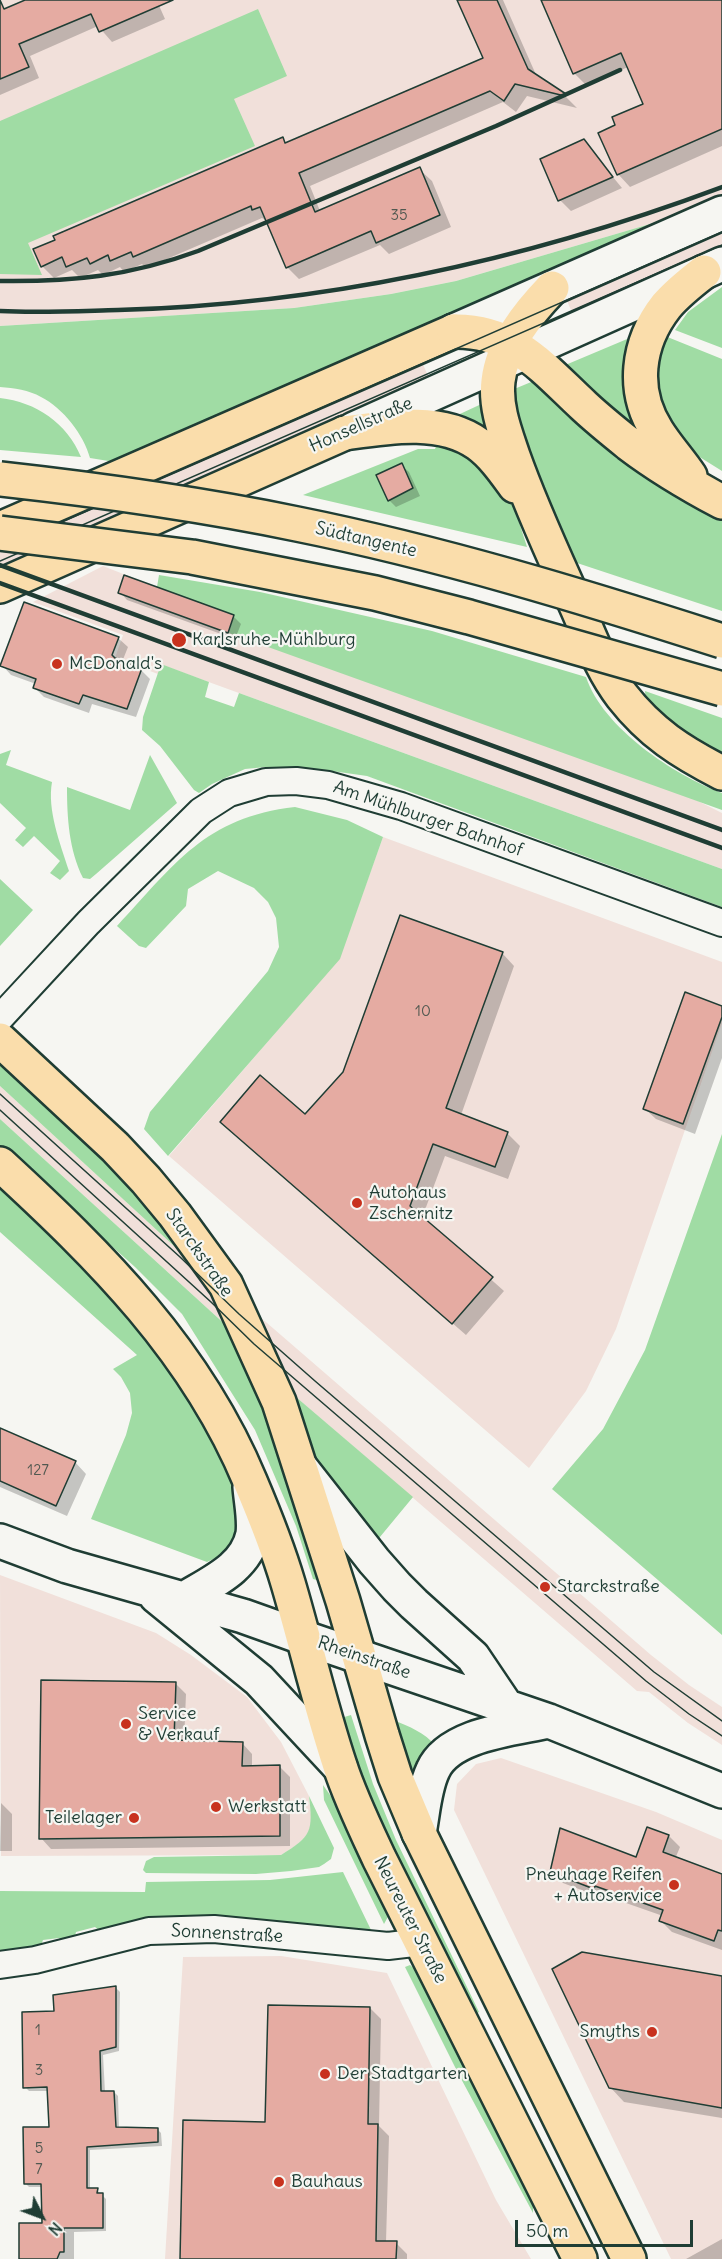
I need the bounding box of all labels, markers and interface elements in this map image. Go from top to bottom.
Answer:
house number: 35 [390,207,408,225]
street label: Honsellstraße [306,393,416,457]
street label: Südtangente [313,518,419,562]
place label: Karlsruhe-Mühlburg [192,629,356,651]
marker: Karlsruhe-Mühlburg [170,631,188,649]
place label: McDonald's [69,653,162,675]
marker: McDonald's [50,657,64,671]
street label: Am Mühlburger Bahnhof [330,776,526,862]
house number: 10 [415,1003,431,1021]
place label: Autohaus Zschernitz [369,1182,453,1224]
marker: Autohaus Zschernitz [350,1196,364,1210]
street label: Starckstraße [161,1205,237,1301]
house number: 127 [27,1462,49,1480]
place label: Starckstraße [557,1576,660,1598]
marker: Starckstraße [538,1580,552,1594]
street label: Rheinstraße [315,1632,413,1684]
place label: Service & Verkauf [138,1703,219,1746]
marker: Service & Verkauf [119,1717,133,1731]
place label: Werkstatt [228,1796,307,1818]
marker: Werkstatt [209,1800,223,1814]
place label: Teilelager [45,1807,122,1829]
marker: Teilelager [127,1811,141,1825]
street label: Neureuter Straße [369,1853,451,1987]
place label: Pneuhage Reifen + Autoservice [526,1864,662,1906]
marker: Pneuhage Reifen + Autoservice [667,1878,681,1892]
street label: Sonnenstraße [170,1920,284,1948]
place label: Smyths [579,2021,640,2043]
house number: 1 [35,2022,41,2040]
marker: Smyths [645,2025,659,2039]
house number: 3 [35,2062,43,2080]
place label: Der Stadtgarten [337,2063,467,2085]
marker: Der Stadtgarten [318,2067,332,2081]
house number: 5 [35,2140,43,2158]
house number: 7 [35,2161,43,2179]
place label: Bauhaus [291,2171,363,2193]
marker: Bauhaus [272,2175,286,2189]
north arrow [12,2187,72,2247]
scale bar [518,2208,696,2246]
text: N [44,2218,67,2240]
text: 50 m [526,2219,568,2242]

